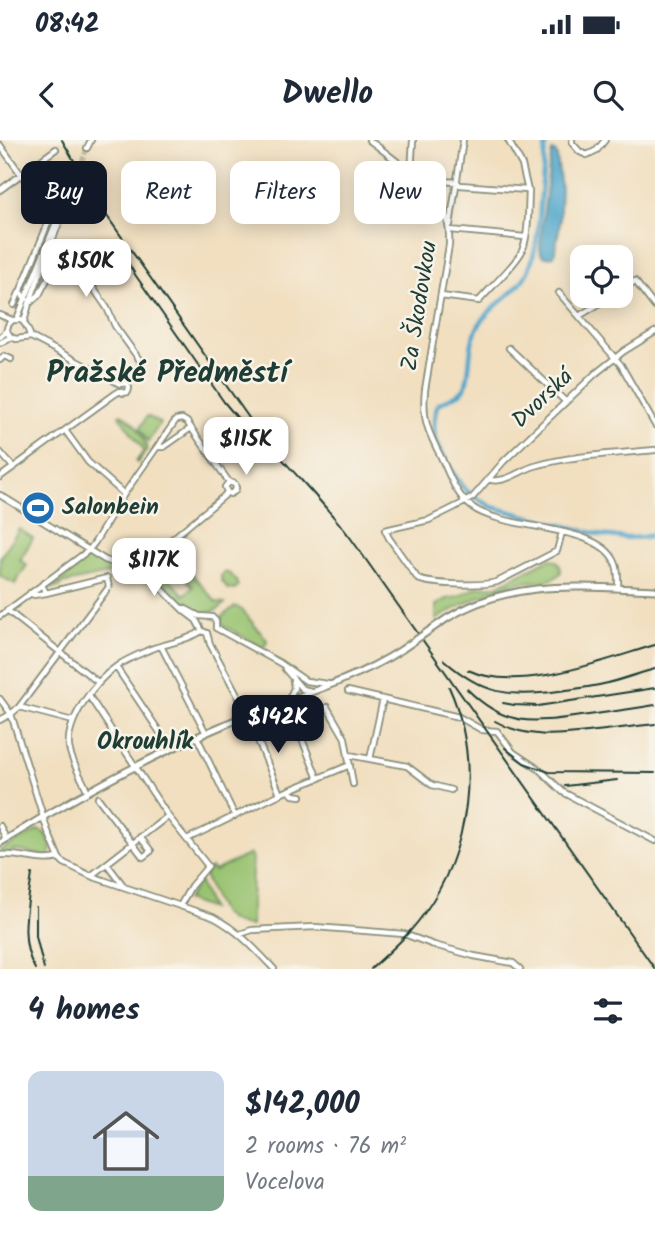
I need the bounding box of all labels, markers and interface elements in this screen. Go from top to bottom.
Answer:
text: 08:42 [35,4,99,46]
text: Dwello [282,69,373,120]
icon: back [28,76,66,114]
icon: search [589,76,627,114]
chip: Buy [21,161,107,224]
chip: Rent [121,161,216,224]
chip: Filters [230,161,340,224]
chip: New [354,161,446,224]
street label: Za Škodovkou [392,238,448,374]
pin: $150K [37,240,135,299]
text: $150K [57,244,115,280]
map controls [570,245,633,308]
button: locate [570,245,633,308]
district label: Pražské Předměstí [47,350,293,398]
street label: Dvorská [504,359,584,438]
pin: $115K [197,418,295,477]
text: $115K [220,422,273,458]
sports icon: Salonbein [19,489,57,527]
place label: Salonbein [62,490,159,526]
pin: $117K [105,538,203,598]
text: $117K [128,543,180,579]
pin: $142K [229,696,327,755]
text: $142K [248,700,308,736]
district label: Okrouhlík [97,723,194,762]
text: 4 homes [28,987,140,1035]
icon: filters [589,992,627,1030]
text: $142,000 [245,1081,360,1129]
icon: home [84,1099,168,1183]
text: 2 rooms · 76 m² [245,1129,406,1165]
text: Vocelova [245,1165,325,1201]

